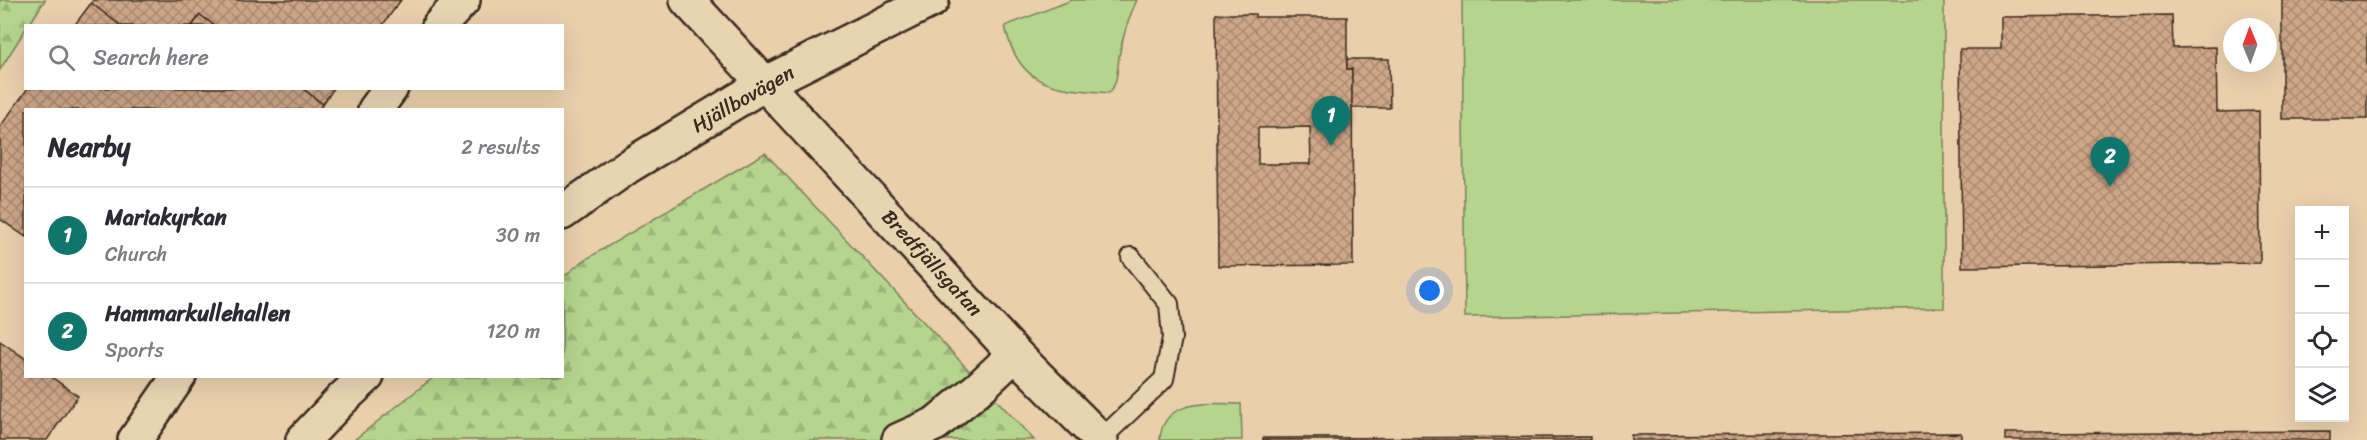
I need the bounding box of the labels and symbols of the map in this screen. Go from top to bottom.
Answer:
north arrow [2223,18,2277,72]
street label: Hjällbovägen [685,55,801,143]
pin: 1 [1312,96,1350,146]
pin: 2 [2090,138,2130,187]
street label: Bredfjällsgatan [873,201,991,325]
your location [1415,276,1444,305]

